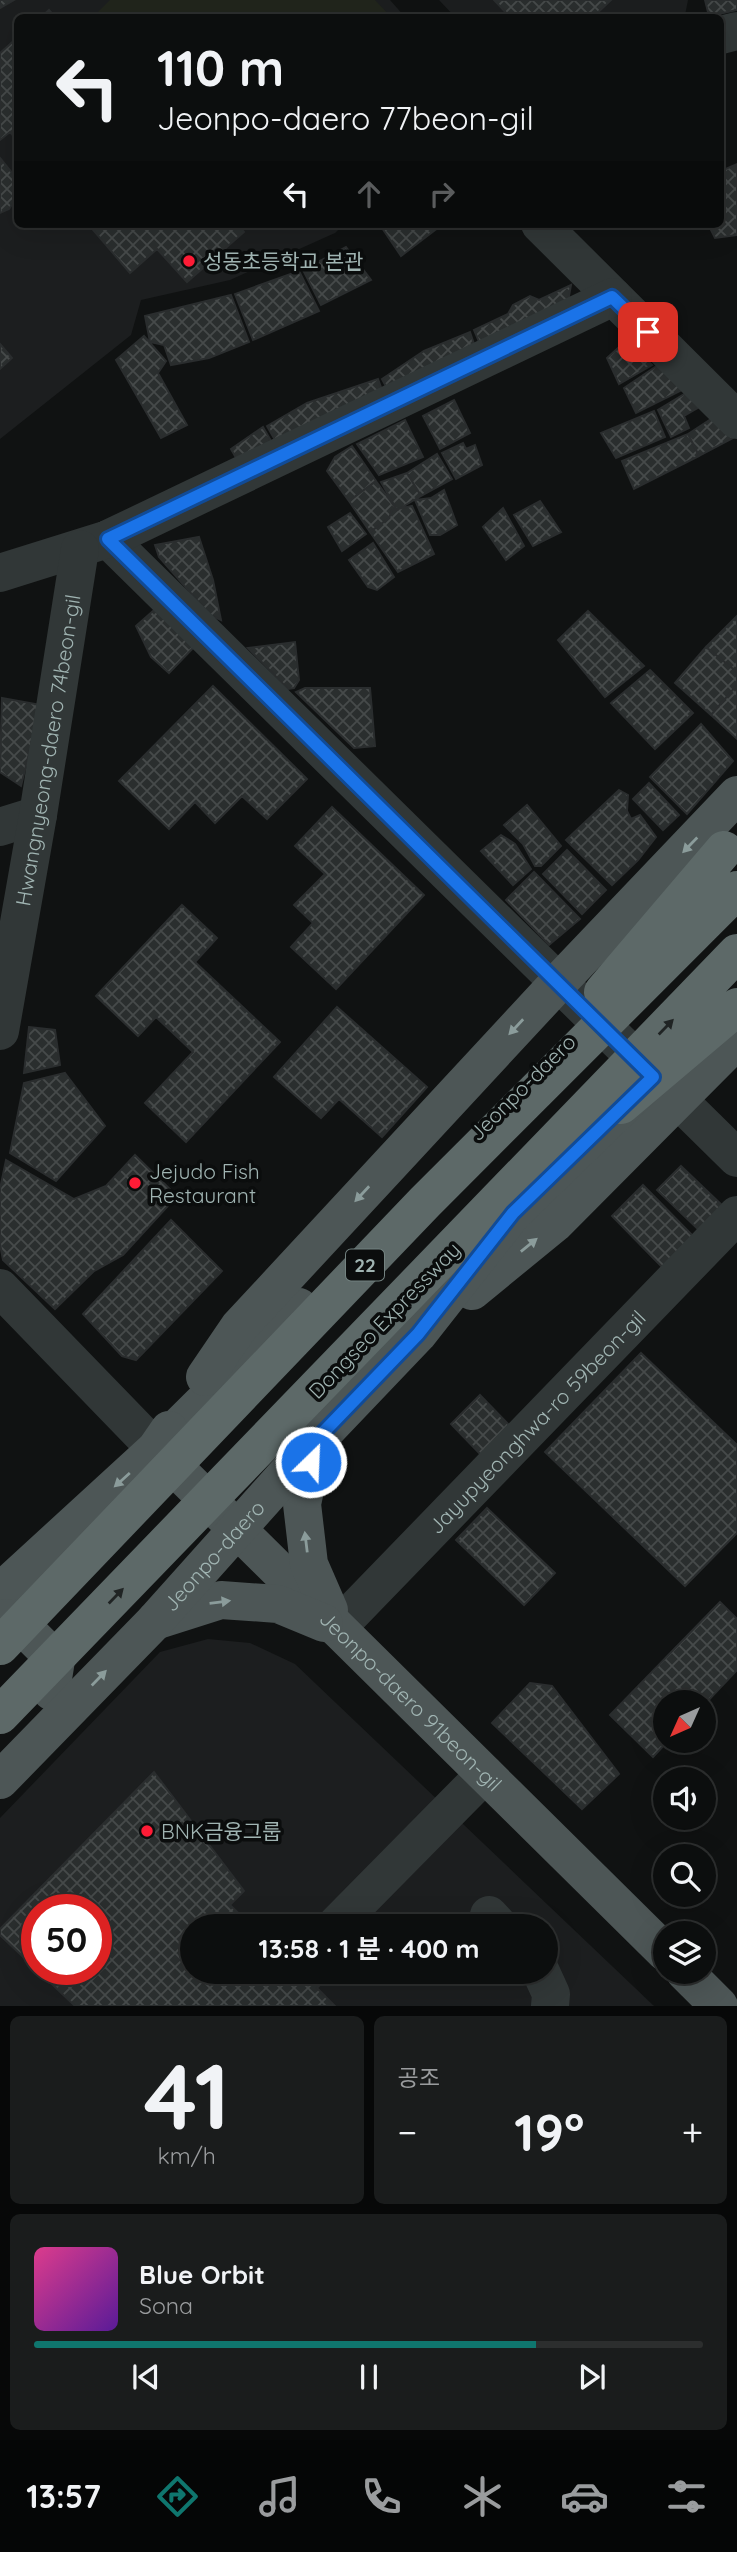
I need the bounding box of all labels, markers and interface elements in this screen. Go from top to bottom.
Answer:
text: 110 m [157,37,284,98]
icon: left [42,42,133,133]
text: Jeonpo-daero 77beon-gil [157,98,534,138]
icon: left [277,175,315,213]
icon: ahead [350,175,388,213]
icon: right [423,175,461,213]
place label: 성동초등학교 본관 [203,248,363,274]
marker: 성동초등학교 본관 [181,253,197,269]
pin [618,302,678,362]
icon: arrive [629,313,667,351]
street label: Hwangnyeong-daero 74beon-gil [9,592,86,908]
one-way arrow [681,836,698,853]
one-way arrow [509,1018,525,1035]
one-way arrow [658,1018,674,1036]
street label: Jeonpo-daero [463,1028,581,1146]
place label: Jejudo Fish Restaurant [149,1158,260,1208]
marker: Jejudo Fish Restaurant [127,1175,143,1191]
one-way arrow [354,1185,370,1203]
street label: Dongseo Expressway [303,1236,465,1404]
one-way arrow [519,1237,537,1252]
road number: 22 [346,1250,384,1280]
street label: Jayupyeonghwa-ro 59beon-gil [423,1305,651,1539]
position arrow [274,1425,348,1499]
one-way arrow [113,1472,131,1488]
street label: Jeonpo-daero [157,1495,270,1616]
one-way arrow [301,1531,312,1553]
one-way arrow [107,1587,124,1604]
one-way arrow [209,1597,231,1608]
street label: Jeonpo-daero 91beon-gil [315,1605,507,1796]
one-way arrow [91,1670,107,1686]
north arrow [653,1690,716,1754]
map controls [653,1690,716,1984]
button: sound [653,1767,716,1830]
place label: BNK금융그룹 [161,1818,281,1844]
marker: BNK금융그룹 [139,1823,155,1839]
button: search [653,1844,716,1907]
speed limit sign: 50 [21,1894,112,1985]
button: layers [653,1921,716,1984]
text: 13:58 · 1 분 · 400 m [259,1932,479,1965]
text: 41 [144,2038,230,2152]
text: 공조 [398,2063,440,2092]
text: 19° [514,2099,585,2164]
text: − [398,2108,417,2156]
text: + [682,2108,703,2156]
text: km/h [158,2141,216,2170]
text: Blue Orbit [139,2258,265,2291]
text: Sona [139,2291,193,2320]
icon: previous [127,2358,165,2396]
icon: pause [350,2358,388,2396]
icon: next [573,2358,611,2396]
icon: directions [153,2472,202,2521]
icon: music [255,2472,304,2521]
icon: phone [357,2472,406,2521]
icon: climate [458,2472,507,2521]
icon: car [560,2472,609,2521]
icon: filters [662,2472,711,2521]
text: 13:57 [26,2476,101,2516]

